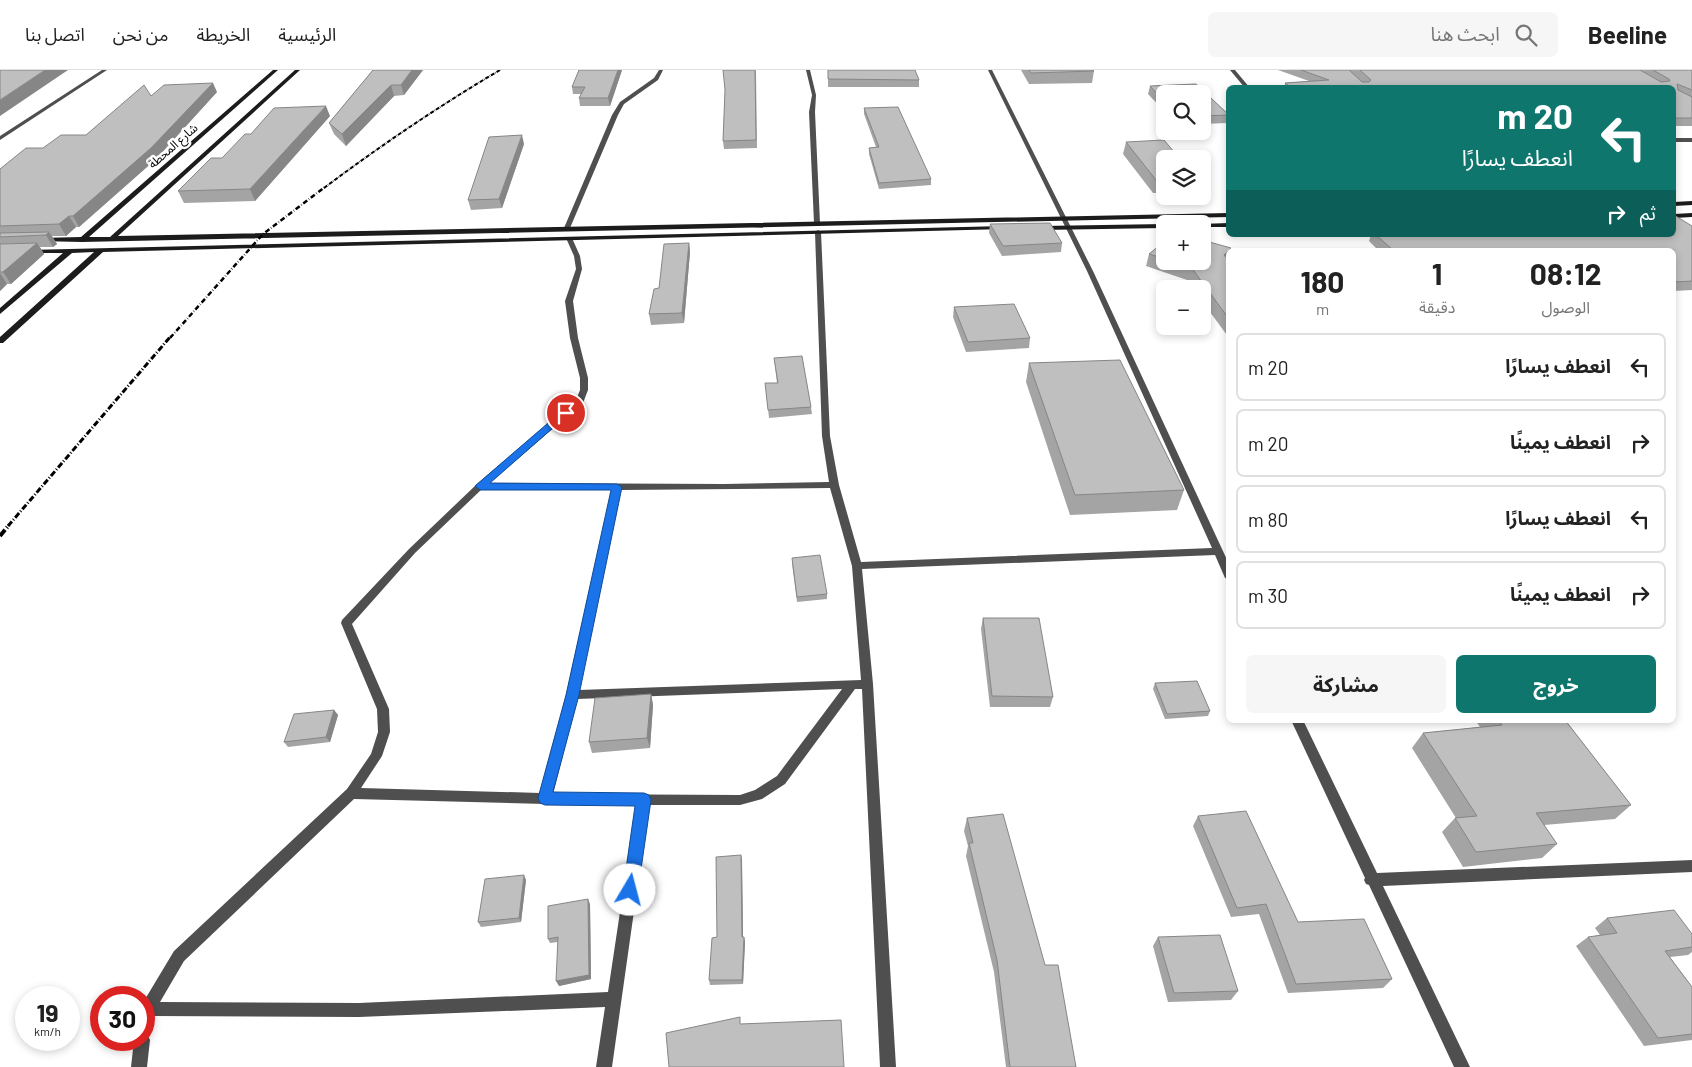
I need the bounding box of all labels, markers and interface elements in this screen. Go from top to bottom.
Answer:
search box [1208,12,1558,57]
text: Beeline [1588,20,1667,49]
icon: search [1512,21,1540,49]
text: ابحث هنا [1431,22,1500,45]
text: اتصل بنا [25,23,85,45]
text: من نحن [113,23,168,45]
text: الخريطة [196,23,250,45]
text: الرئيسية [278,23,336,45]
map controls [1156,85,1211,335]
button: search [1156,85,1211,140]
text: 20 m [1497,94,1573,136]
icon: left [1591,105,1656,170]
street label: شارع المحطة [145,120,202,173]
text: انعطف يسارًا [1462,144,1573,170]
button: layers [1156,150,1211,205]
icon: right [1602,200,1630,228]
text: ثم [1640,201,1656,224]
button: + [1156,215,1211,270]
text: 1 [1432,255,1442,291]
text: 08:12 [1530,255,1602,291]
text: 180 [1301,263,1344,299]
button: − [1156,280,1211,335]
text: دقيقة [1419,297,1455,316]
text: الوصول [1541,297,1590,316]
text: m [1316,299,1329,318]
icon: left [1626,353,1654,381]
text: انعطف يسارًا [1505,354,1611,377]
text: 20 m [1248,356,1288,379]
pin [545,392,587,434]
icon: arrive [552,399,580,427]
icon: right [1626,429,1654,457]
text: انعطف يمينًا [1510,430,1611,453]
text: 20 m [1248,432,1288,455]
icon: left [1626,505,1654,533]
text: انعطف يسارًا [1505,506,1611,529]
text: 80 m [1248,508,1288,531]
icon: right [1626,581,1654,609]
text: انعطف يمينًا [1510,582,1611,605]
text: 30 m [1248,584,1288,607]
button: مشاركة [1246,655,1446,713]
button: خروج [1456,655,1656,713]
position arrow [603,863,655,915]
speed limit sign: 30 [90,986,155,1051]
text: 19 [36,997,59,1027]
text: km/h [34,1024,61,1038]

